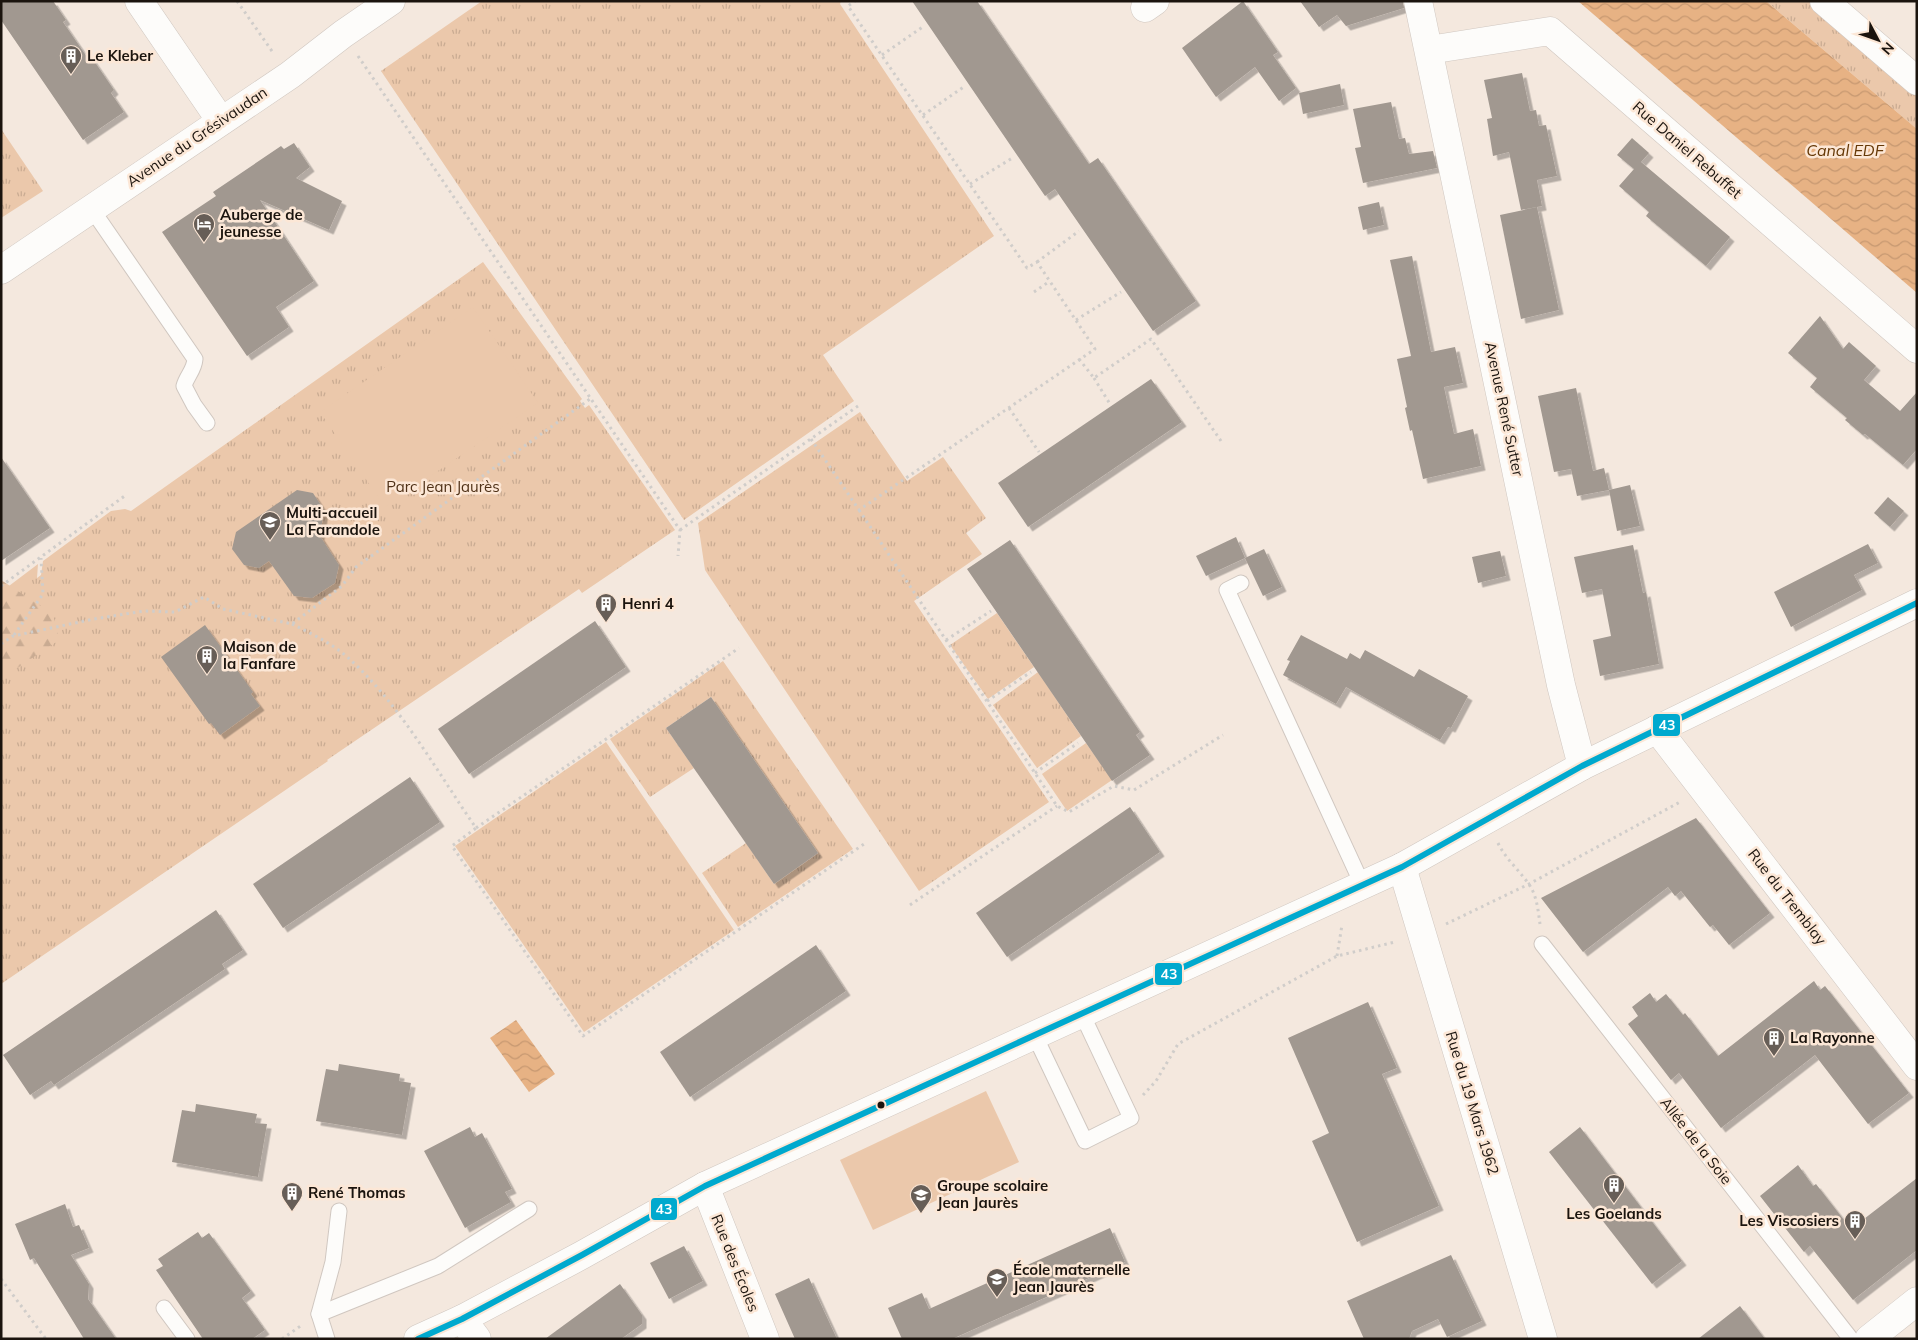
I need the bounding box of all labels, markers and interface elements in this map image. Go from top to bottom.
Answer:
north arrow [1853,15,1903,65]
text: N [1878,39,1898,58]
building icon: Le Kleber [59,44,83,75]
place label: Le Kleber [87,46,153,65]
street label: Avenue du Grésivaudan [123,82,271,191]
street label: Rue Daniel Rebuffet [1629,97,1746,202]
water label: Canal EDF [1806,140,1885,160]
place label: Auberge de jeunesse [219,205,303,241]
hotel icon: Auberge de jeunesse [192,212,216,243]
street label: Avenue René Sutter [1481,340,1528,479]
park label: Parc Jean Jaurès [386,477,500,496]
place label: Multi-accueil La Farandole [286,503,380,539]
school or university icon: Multi-accueil La Farandole [258,510,282,541]
building icon: Henri 4 [594,592,618,623]
place label: Henri 4 [622,594,674,613]
place label: Maison de la Fanfare [223,637,296,673]
building icon: Maison de la Fanfare [195,644,219,675]
line badge: 43 [1652,713,1681,737]
text: 43 [1659,716,1675,734]
street label: Rue du Tremblay [1744,845,1831,949]
line badge: 43 [1154,962,1183,986]
text: 43 [1161,965,1177,983]
building icon: La Rayonne [1762,1026,1786,1057]
place label: La Rayonne [1790,1028,1875,1047]
street label: Rue du 19 Mars 1962 [1442,1029,1503,1177]
street label: Allée de la Soie [1656,1093,1736,1188]
unlabelled marker [876,1100,886,1110]
building icon: Les Goelands [1602,1173,1626,1204]
place label: Groupe scolaire Jean Jaurès [937,1176,1048,1212]
building icon: René Thomas [280,1181,304,1212]
place label: René Thomas [308,1183,405,1202]
school or university icon: Groupe scolaire Jean Jaurès [909,1183,933,1214]
line badge: 43 [650,1197,678,1221]
text: 43 [656,1200,672,1218]
place label: Les Goelands [1566,1204,1662,1223]
building icon: Les Viscosiers [1843,1209,1867,1240]
street label: Rue des Écoles [707,1211,764,1314]
place label: Les Viscosiers [1739,1211,1839,1230]
place label: École maternelle Jean Jaurès [1013,1260,1130,1296]
school or university icon: École maternelle Jean Jaurès [985,1267,1009,1298]

